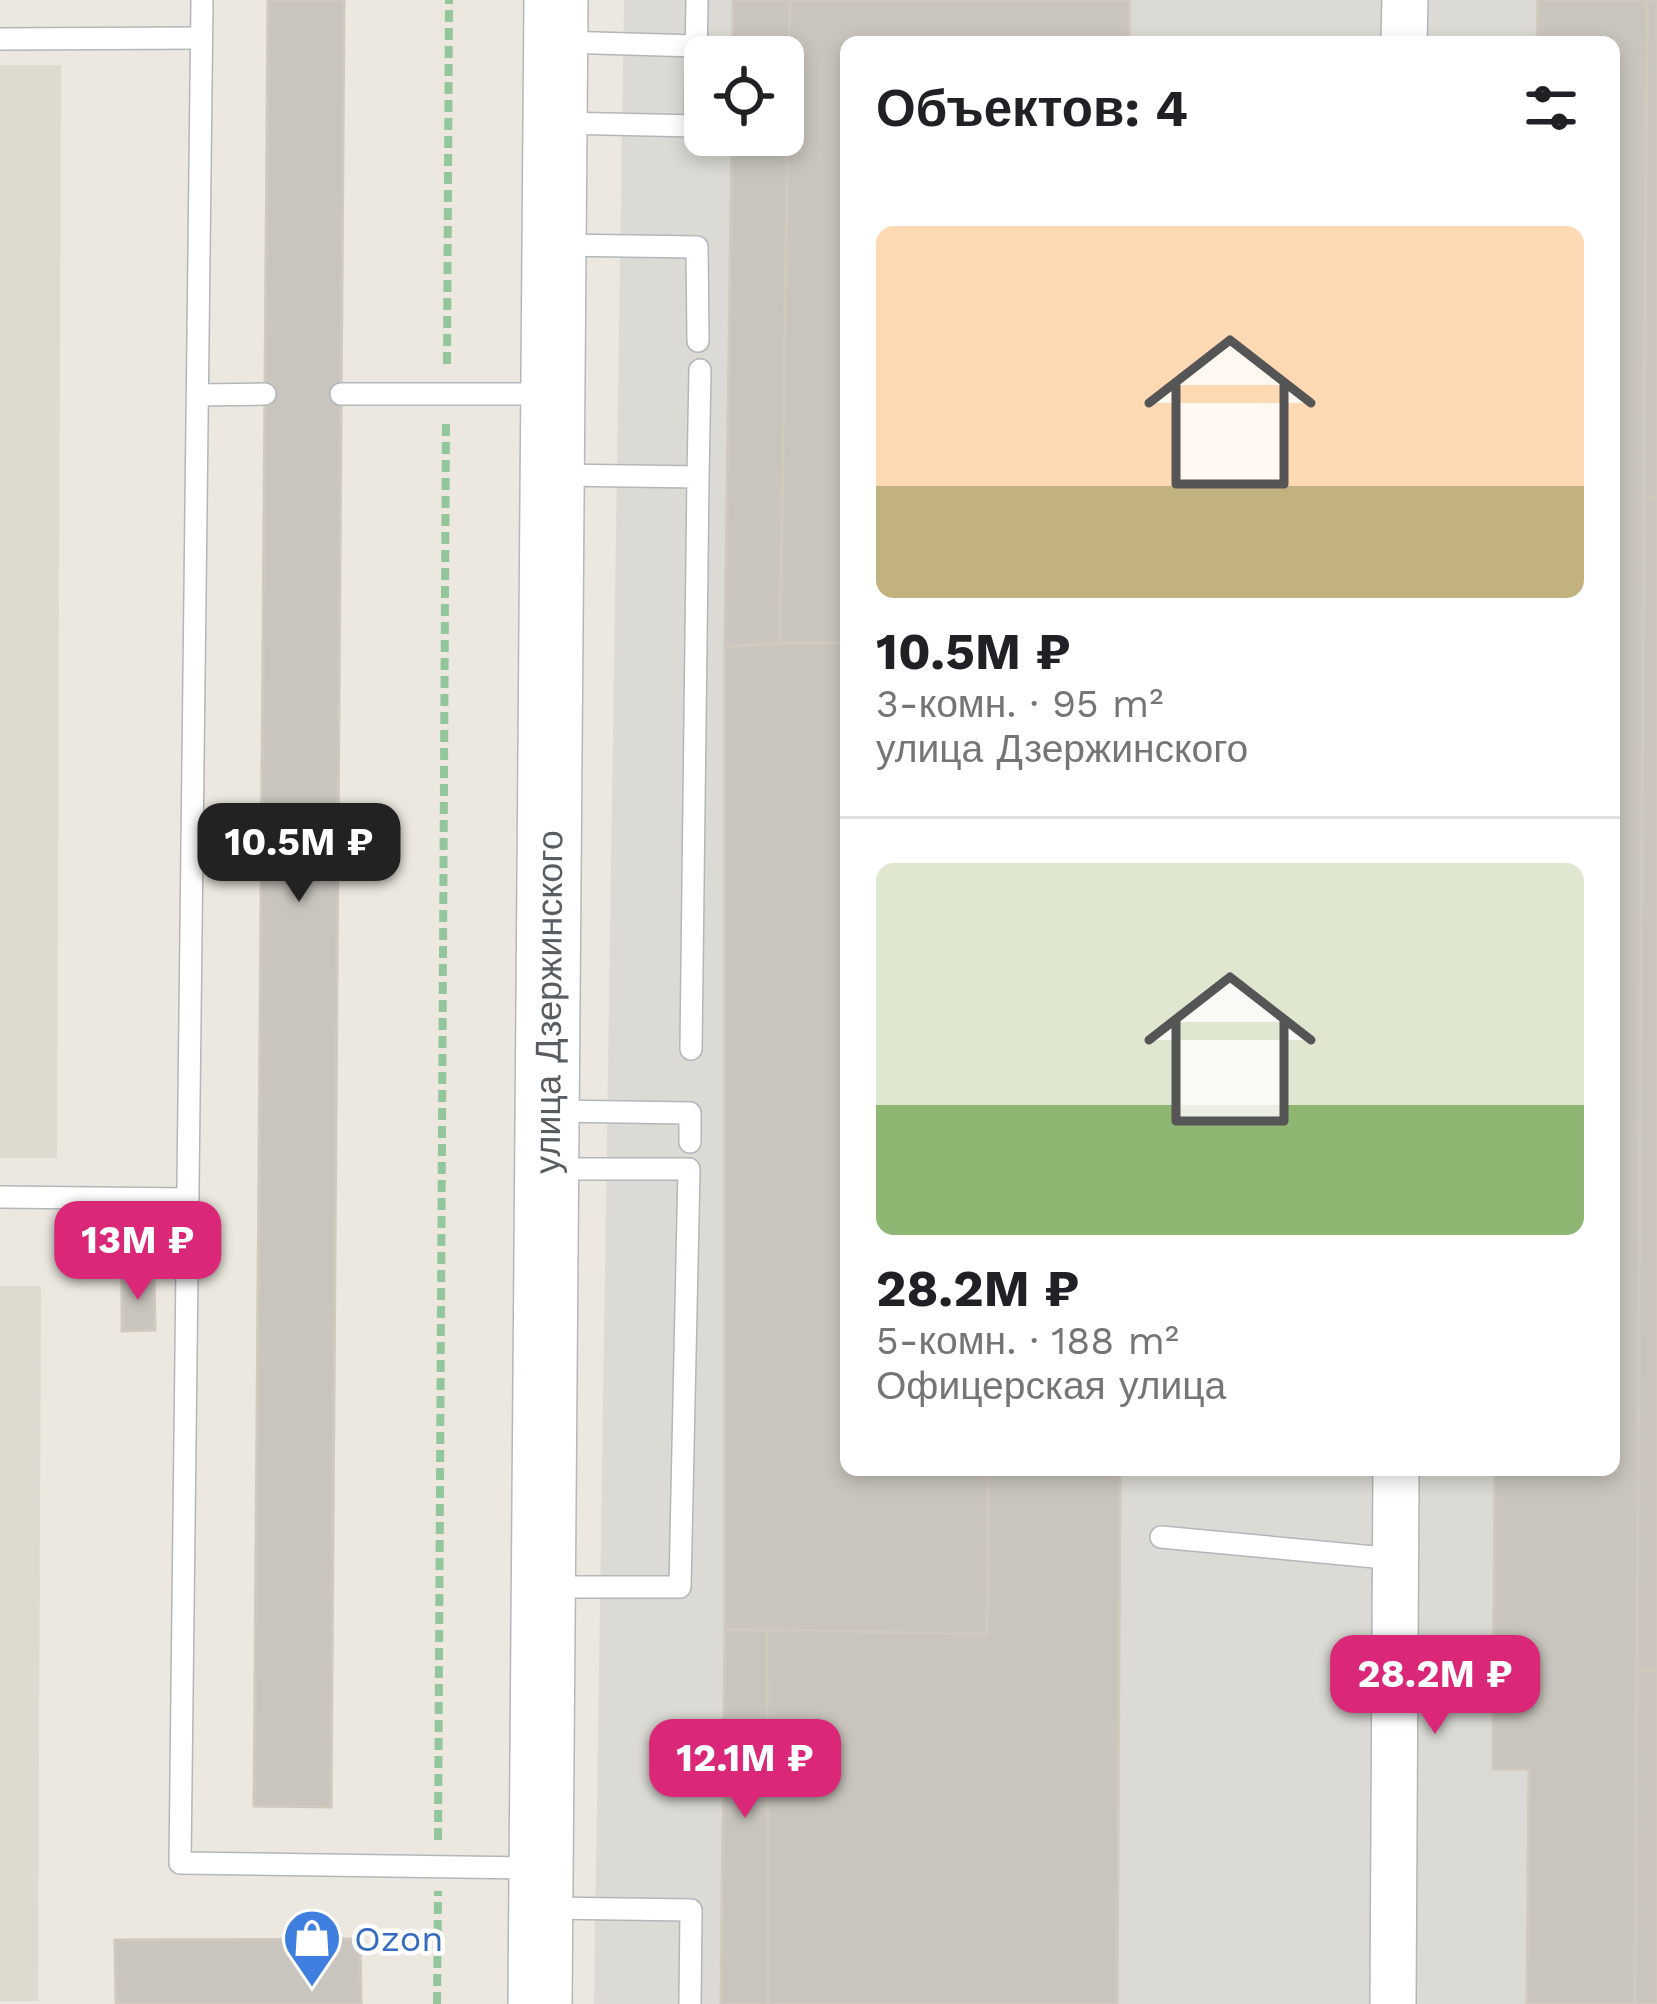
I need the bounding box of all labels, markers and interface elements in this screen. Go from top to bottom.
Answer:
map controls [684,36,804,156]
button: locate [684,36,804,156]
icon: filters [1518,75,1584,141]
text: Объектов: 4 [876,79,1188,138]
icon: home [1122,304,1338,520]
text: 10.5M ₽ [876,622,1071,681]
text: 3-комн. · 95 m² [876,681,1163,726]
text: улица Дзержинского [876,726,1248,771]
pin: 10.5M ₽ [188,803,410,905]
text: 10.5M ₽ [224,819,374,864]
street label: улица Дзержинского [527,830,571,1174]
icon: home [1122,941,1338,1157]
pin: 13M ₽ [54,1201,222,1303]
text: 13M ₽ [81,1217,195,1262]
text: 28.2M ₽ [876,1259,1080,1318]
text: 5-комн. · 188 m² [876,1318,1179,1363]
text: Офицерская улица [876,1363,1226,1408]
pin: 28.2M ₽ [1324,1635,1546,1737]
text: 28.2M ₽ [1357,1651,1513,1696]
pin: 12.1M ₽ [634,1719,856,1821]
text: 12.1M ₽ [676,1735,814,1780]
shop icon: Ozon [281,1907,343,1989]
place label: Ozon [354,1918,444,1960]

